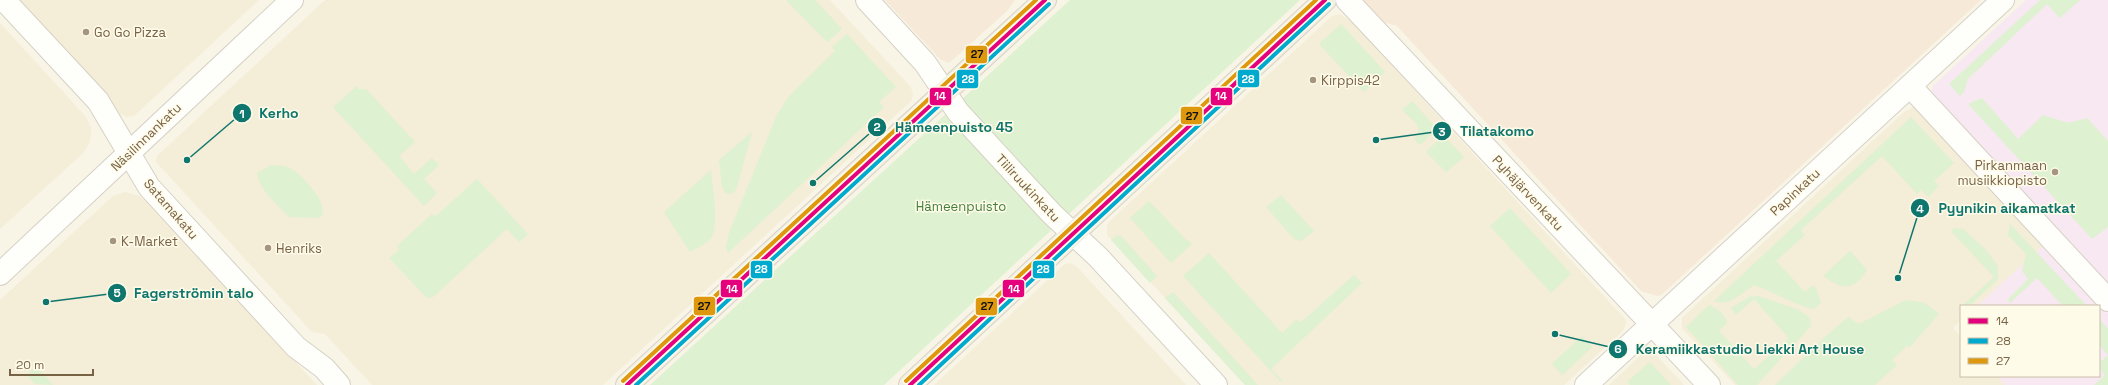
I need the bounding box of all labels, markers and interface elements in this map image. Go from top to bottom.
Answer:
place label: Go Go Pizza [94,24,166,41]
marker: Go Go Pizza [81,27,91,37]
line badge: 27 [965,45,988,64]
text: 27 [971,47,983,61]
line badge: 28 [956,69,979,89]
line badge: 28 [1237,69,1260,88]
text: 28 [961,72,975,86]
text: 28 [1241,72,1255,86]
place label: Kirppis42 [1321,72,1380,89]
marker: Kirppis42 [1308,75,1318,85]
line badge: 14 [929,87,952,106]
line badge: 14 [1210,87,1233,106]
text: 14 [934,89,946,103]
text: 14 [1215,89,1227,103]
street label: Näsilinnankatu [107,99,185,175]
callout: Kerho [232,100,307,126]
text: Kerho [259,104,299,122]
text: 1 [239,106,245,122]
line badge: 27 [1180,106,1203,125]
text: 27 [1186,109,1198,123]
callout: Hämeenpuisto 45 [867,114,1021,140]
text: Hämeenpuisto 45 [895,118,1013,136]
callout: Tilatakomo [1432,118,1543,144]
text: 2 [873,119,881,135]
text: Tilatakomo [1460,122,1534,140]
text: 3 [1438,124,1446,140]
street label: Tiiliruukinkatu [992,150,1064,226]
street label: Pyhäjärvenkatu [1489,152,1567,234]
place label: Pirkanmaan musiikkiopisto [1958,157,2047,189]
street label: Papinkatu [1766,164,1824,220]
marker: Pirkanmaan musiikkiopisto [2050,167,2060,177]
street label: Satamakatu [140,175,202,243]
callout: Pyynikin aikamatkat [1910,195,2083,221]
park label: Hämeenpuisto [916,198,1006,215]
text: Pyynikin aikamatkat [1938,199,2076,217]
text: 4 [1916,201,1924,217]
place label: K-Market [121,233,178,250]
marker: K-Market [108,236,118,246]
place label: Henriks [276,240,322,257]
marker: Henriks [263,243,273,253]
line badge: 28 [750,260,773,279]
line badge: 28 [1032,260,1055,279]
text: 28 [754,262,768,276]
text: 28 [1036,262,1050,276]
line badge: 14 [720,279,743,298]
line badge: 14 [1002,279,1025,298]
callout: Fagerströmin talo [107,280,262,306]
text: 14 [726,282,738,296]
text: 14 [1008,282,1020,296]
text: Fagerströmin talo [134,284,254,302]
text: 5 [113,285,121,301]
line badge: 27 [693,296,716,316]
line badge: 27 [975,297,998,316]
text: 27 [698,299,710,313]
text: 27 [981,299,993,313]
legend [1960,305,2100,377]
text: 14 [1996,313,2009,329]
text: 28 [1996,333,2011,349]
callout: Keramiikkastudio Liekki Art House [1608,336,1873,362]
text: Keramiikkastudio Liekki Art House [1636,340,1864,358]
text: 6 [1614,341,1622,357]
scale bar [10,351,93,377]
text: 27 [1996,353,2010,369]
text: 20 m [16,357,44,373]

